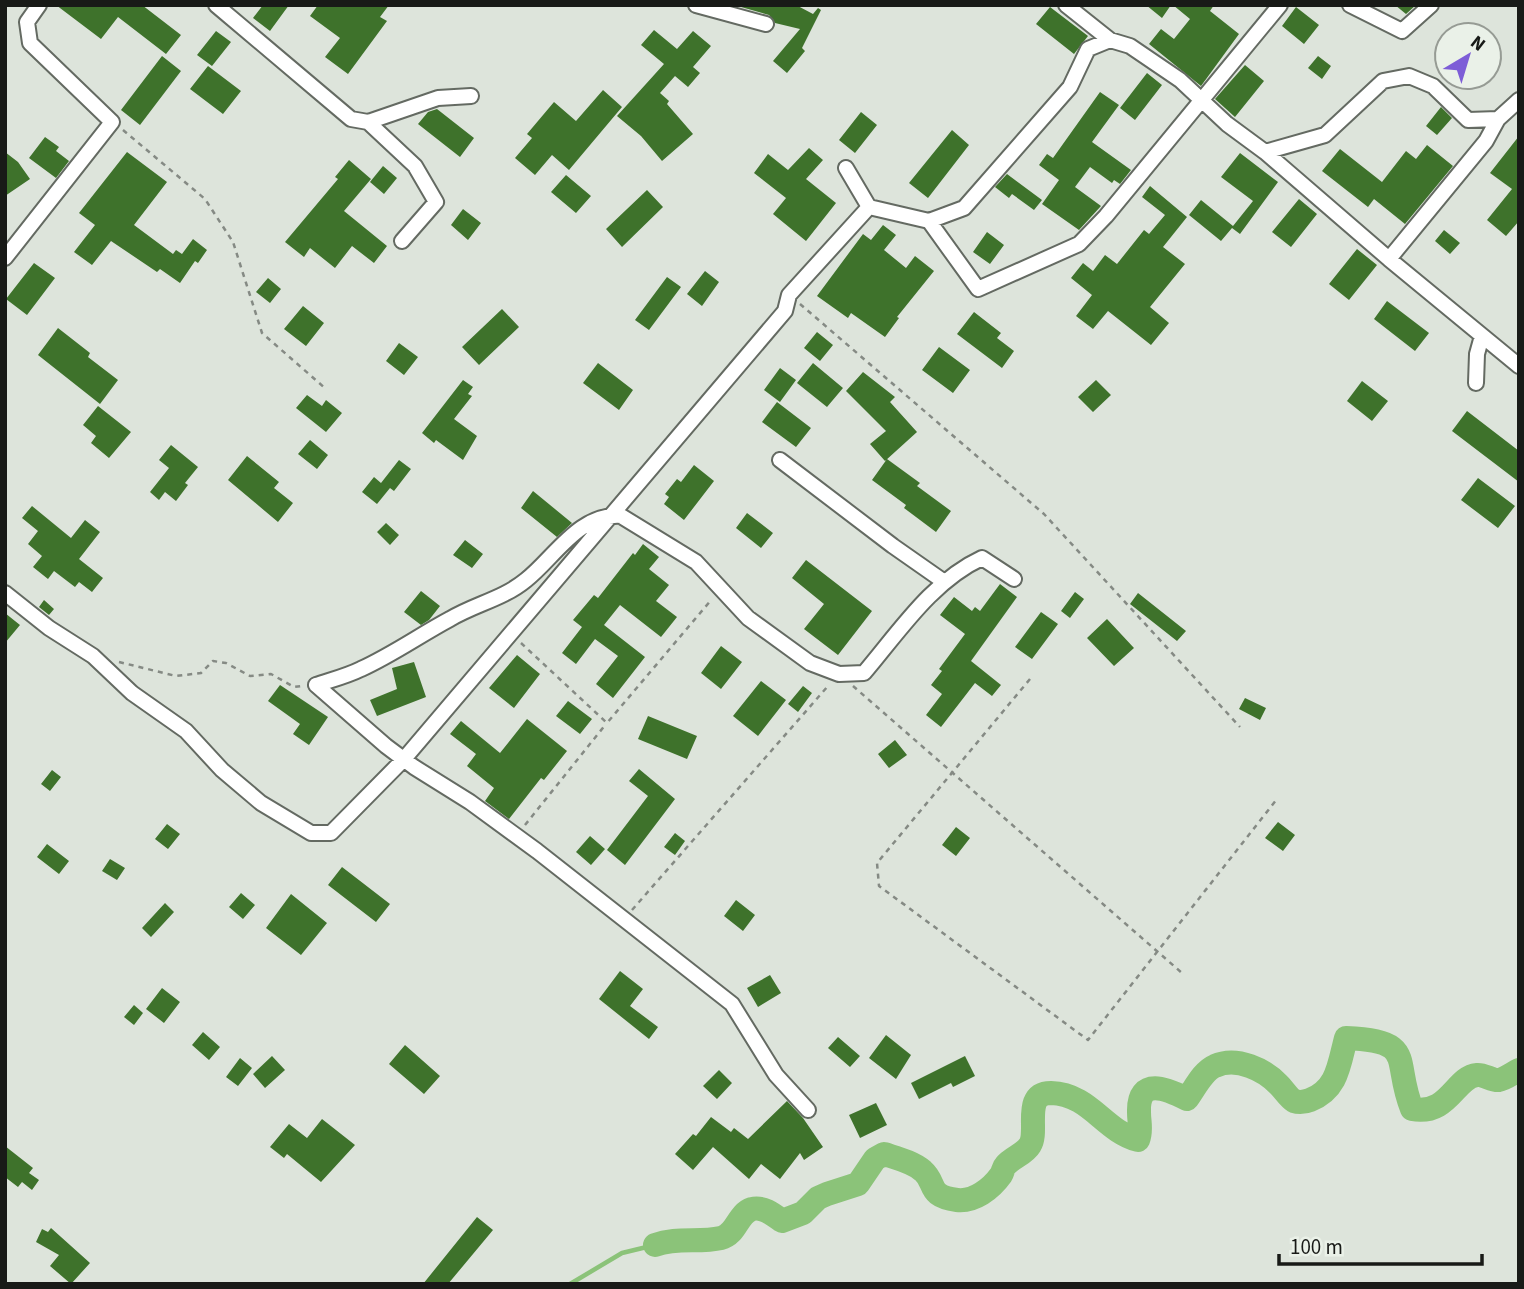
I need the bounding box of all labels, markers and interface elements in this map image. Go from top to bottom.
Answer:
north arrow [1433,21,1503,91]
text: N [1464,29,1491,58]
scale bar [1279,1222,1482,1266]
text: 100 m [1290,1232,1343,1262]

